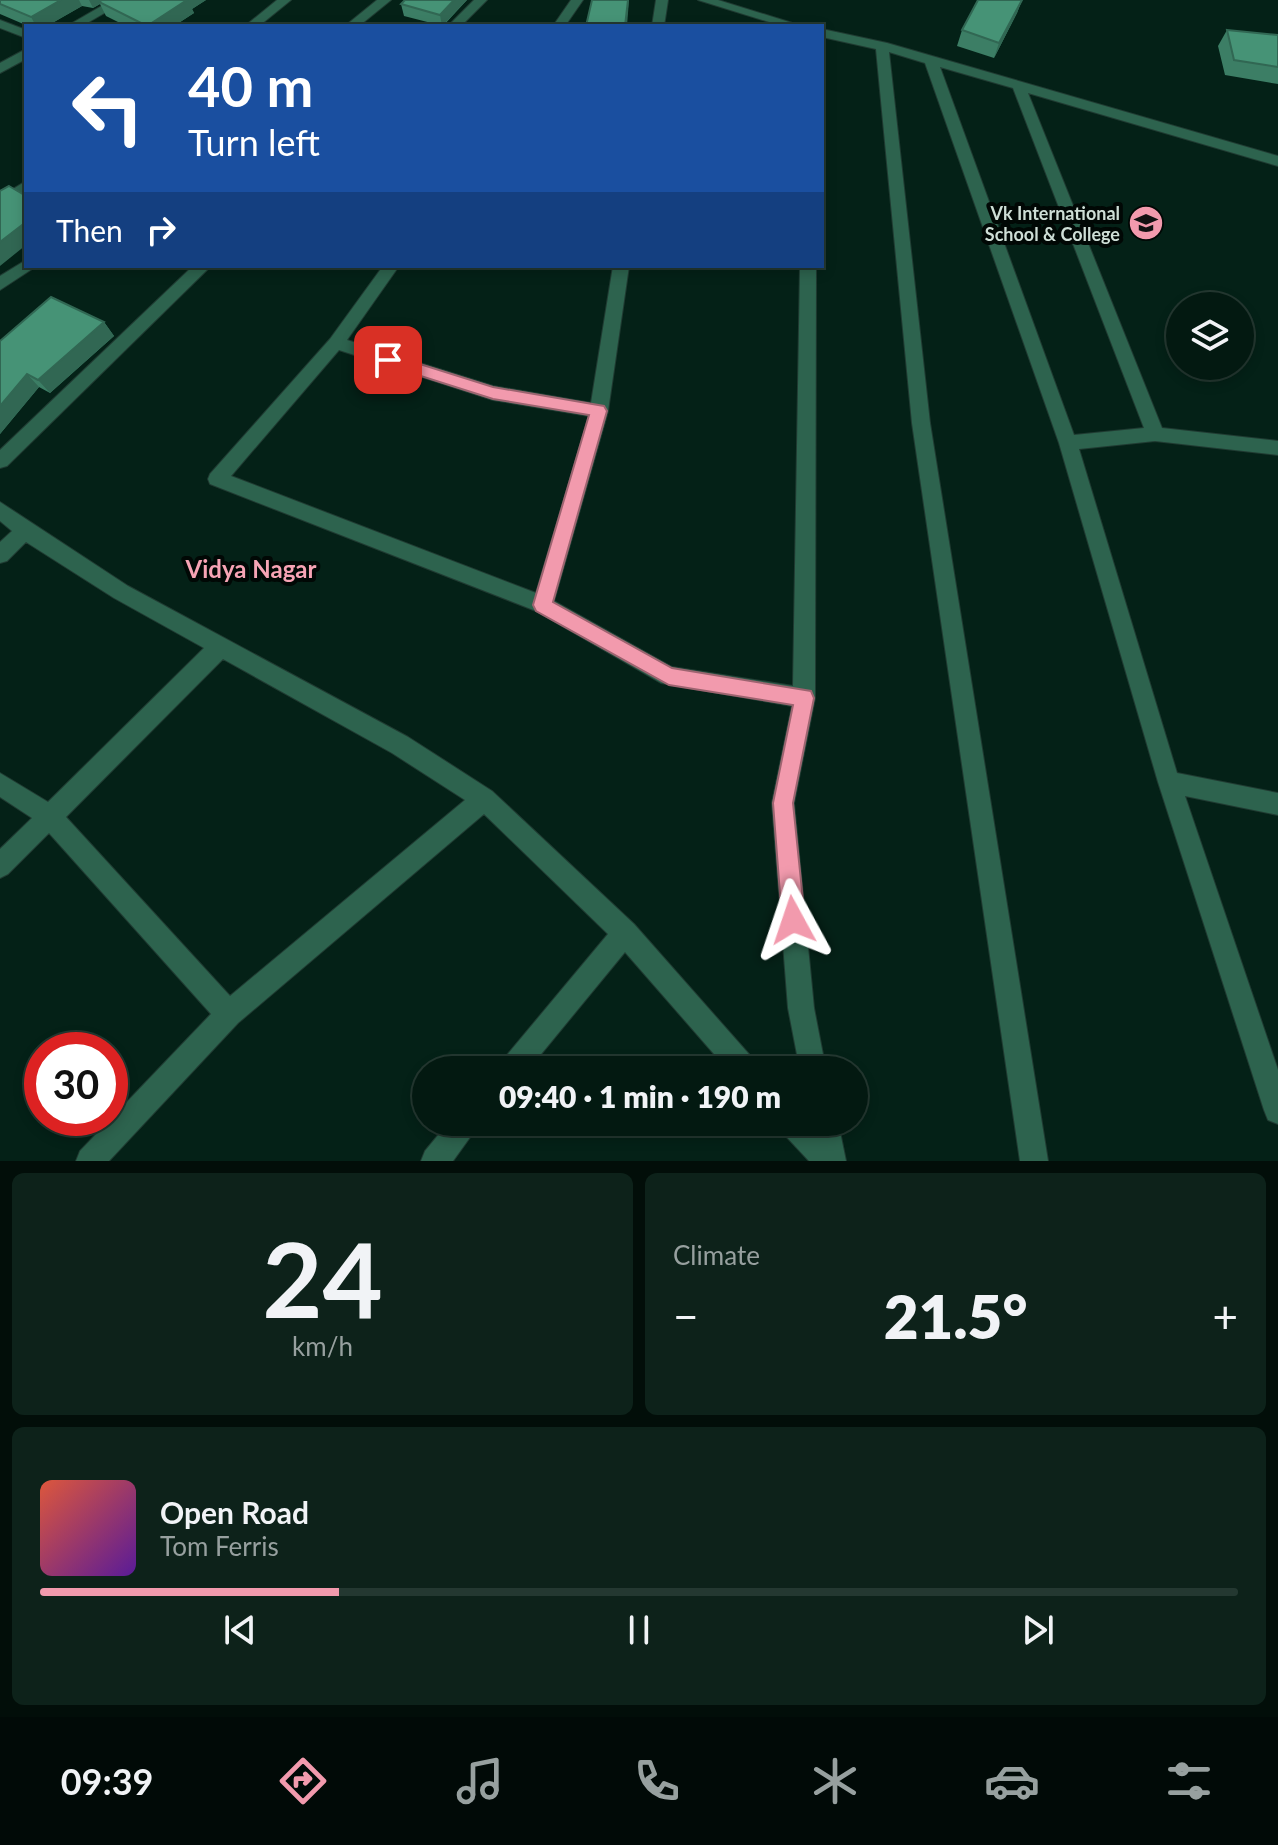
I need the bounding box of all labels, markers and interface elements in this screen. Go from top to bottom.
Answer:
text: 40 m [188,52,313,119]
icon: left [56,56,160,160]
text: Turn left [188,120,320,164]
place label: Vk International School & College [985,202,1120,245]
school or university icon: Vk International School & College [1127,204,1165,242]
icon: right [139,208,183,252]
text: Then [56,212,123,248]
map controls [1166,292,1254,380]
button: layers [1166,292,1254,380]
pin [354,326,422,394]
icon: arrive [366,338,410,382]
district label: Vidya Nagar [185,554,317,583]
position arrow [751,878,835,962]
speed limit sign: 30 [24,1032,128,1136]
text: 09:40 · 1 min · 190 m [499,1078,781,1114]
text: 24 [262,1215,383,1340]
text: Climate [673,1239,760,1271]
text: 21.5° [884,1280,1027,1352]
text: − [673,1290,699,1342]
text: + [1212,1290,1238,1342]
text: km/h [292,1330,353,1362]
text: Open Road [160,1494,309,1530]
text: Tom Ferris [160,1530,279,1562]
icon: previous [218,1608,262,1652]
icon: pause [617,1608,661,1652]
icon: next [1016,1608,1060,1652]
icon: directions [275,1753,331,1809]
icon: music [452,1753,508,1809]
icon: phone [629,1753,685,1809]
icon: climate [807,1753,863,1809]
icon: car [984,1753,1040,1809]
icon: filters [1161,1753,1217,1809]
text: 09:39 [61,1759,153,1803]

